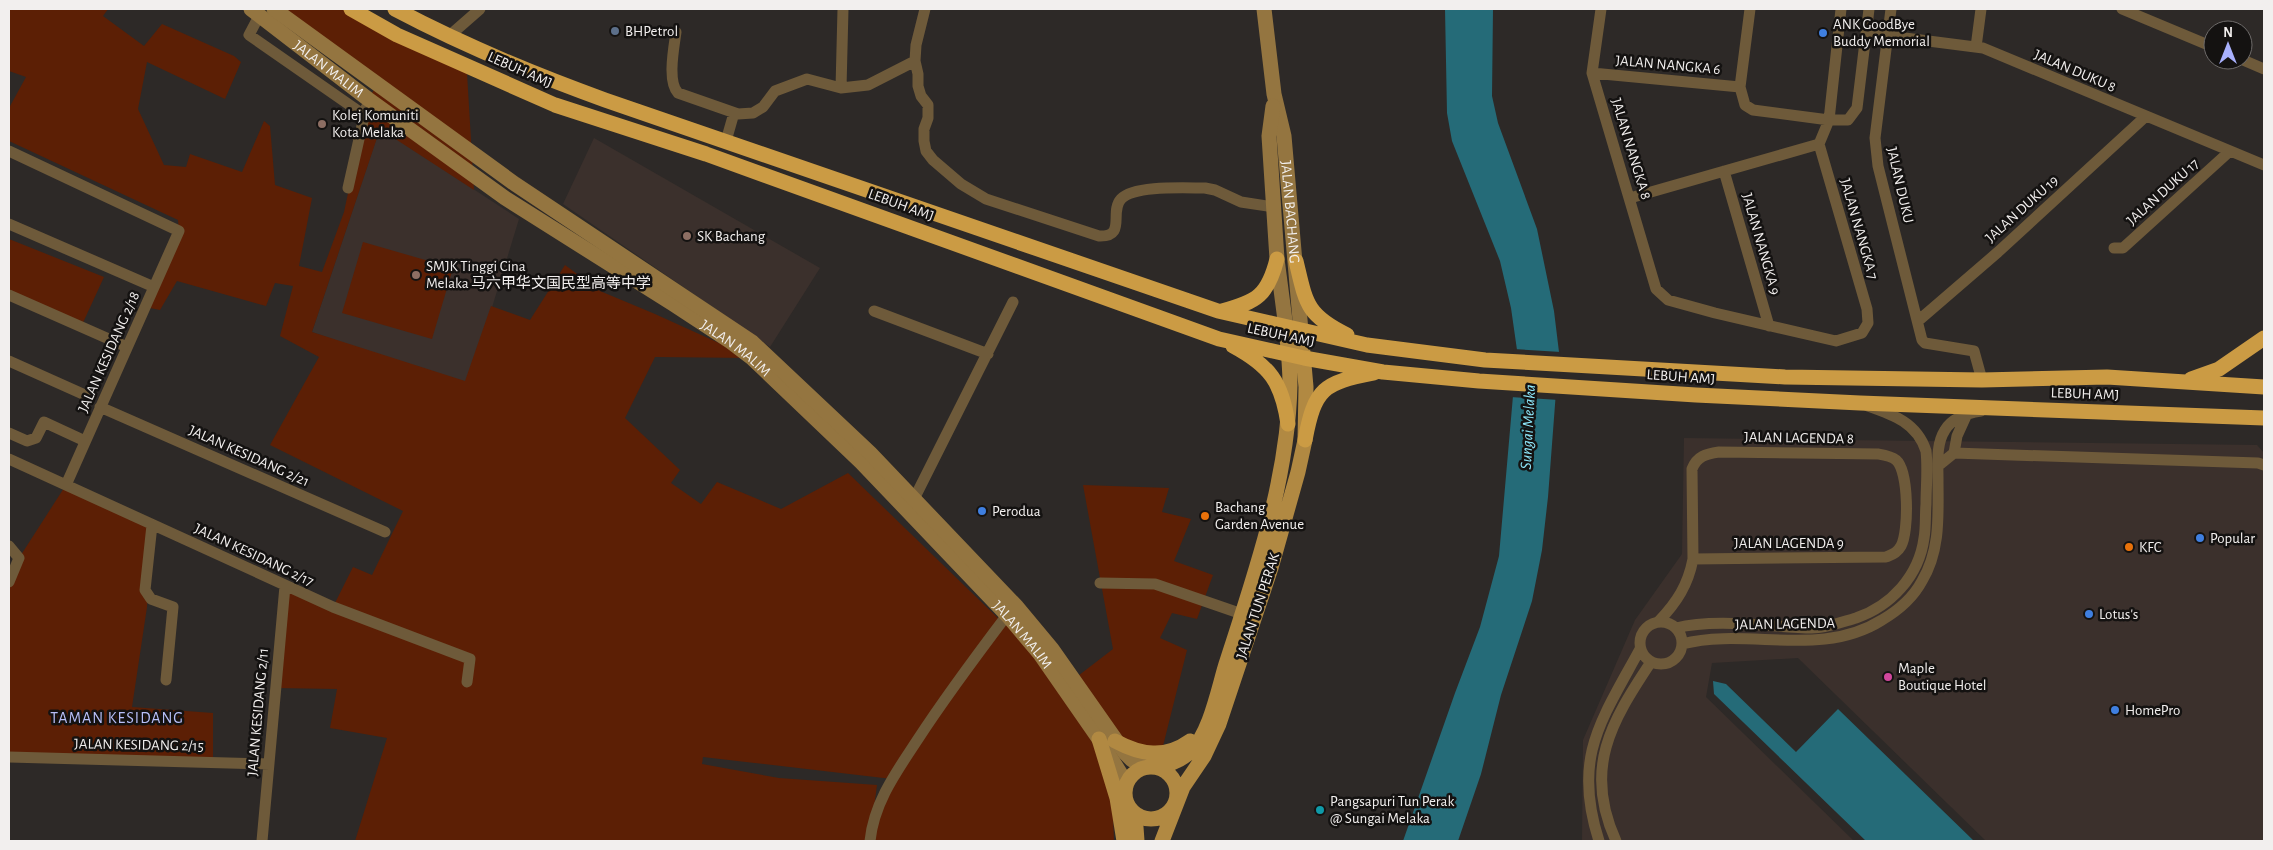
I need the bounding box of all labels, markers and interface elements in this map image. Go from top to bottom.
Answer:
place label: ANK GoodBye Buddy Memorial [1833,17,1930,49]
north arrow [2203,20,2253,70]
place label: BHPetrol [625,24,678,39]
marker: BHPetrol [609,25,621,37]
text: N [2223,26,2233,40]
marker: ANK GoodBye Buddy Memorial [1817,27,1829,39]
street label: JALAN MALIM [291,37,366,100]
street label: JALAN DUKU 8 [2032,47,2118,95]
street label: LEBUH AMJ [486,49,554,91]
street label: JALAN NANGKA 6 [1615,53,1721,77]
street label: JALAN NANGKA 8 [1608,96,1654,202]
place label: Kolej Komuniti Kota Melaka [332,108,419,140]
marker: Kolej Komuniti Kota Melaka [316,118,328,130]
street label: JALAN DUKU [1884,145,1916,225]
street label: JALAN DUKU 17 [2124,156,2202,228]
street label: JALAN BACHANG [1279,160,1303,264]
street label: JALAN DUKU 19 [1983,173,2061,245]
street label: JALAN NANGKA 7 [1837,177,1881,281]
street label: LEBUH AMJ [866,186,936,224]
street label: JALAN NANGKA 9 [1739,191,1783,297]
place label: SK Bachang [697,229,766,244]
marker: SK Bachang [681,230,693,242]
place label: SMJK Tinggi Cina Melaka 马六甲华文国民型高等中学 [426,259,651,291]
marker: SMJK Tinggi Cina Melaka 马六甲华文国民型高等中学 [410,269,422,281]
street label: JALAN KESIDANG 2/18 [76,289,142,415]
street label: JALAN MALIM [698,317,774,379]
street label: LEBUH AMJ [1246,321,1316,349]
street label: LEBUH AMJ [1646,367,1716,387]
water label: Sungai Melaka [1518,384,1538,470]
street label: LEBUH AMJ [2050,385,2120,403]
street label: JALAN KESIDANG 2/21 [186,423,312,489]
street label: JALAN LAGENDA 8 [1744,430,1854,446]
place label: Bachang Garden Avenue [1215,500,1304,532]
place label: Perodua [992,504,1041,519]
marker: Perodua [976,505,988,517]
marker: Bachang Garden Avenue [1199,510,1211,522]
street label: JALAN KESIDANG 2/17 [192,521,316,589]
place label: Popular [2210,531,2255,546]
marker: Popular [2194,532,2206,544]
street label: JALAN LAGENDA 9 [1734,536,1844,551]
place label: KFC [2139,540,2162,555]
marker: KFC [2123,541,2135,553]
street label: JALAN TUN PERAK [1234,550,1282,661]
street label: JALAN MALIM [990,598,1055,671]
place label: Lotus's [2099,607,2138,622]
marker: Lotus's [2083,608,2095,620]
street label: JALAN LAGENDA [1735,616,1836,632]
street label: JALAN KESIDANG 2/11 [245,647,271,777]
place label: Maple Boutique Hotel [1898,661,1987,693]
marker: Maple Boutique Hotel [1882,671,1894,683]
place label: HomePro [2125,703,2180,718]
marker: HomePro [2109,704,2121,716]
district label: TAMAN KESIDANG [50,710,184,726]
street label: JALAN KESIDANG 2/15 [74,736,204,754]
place label: Pangsapuri Tun Perak @ Sungai Melaka [1330,794,1454,826]
marker: Pangsapuri Tun Perak @ Sungai Melaka [1314,804,1326,816]

